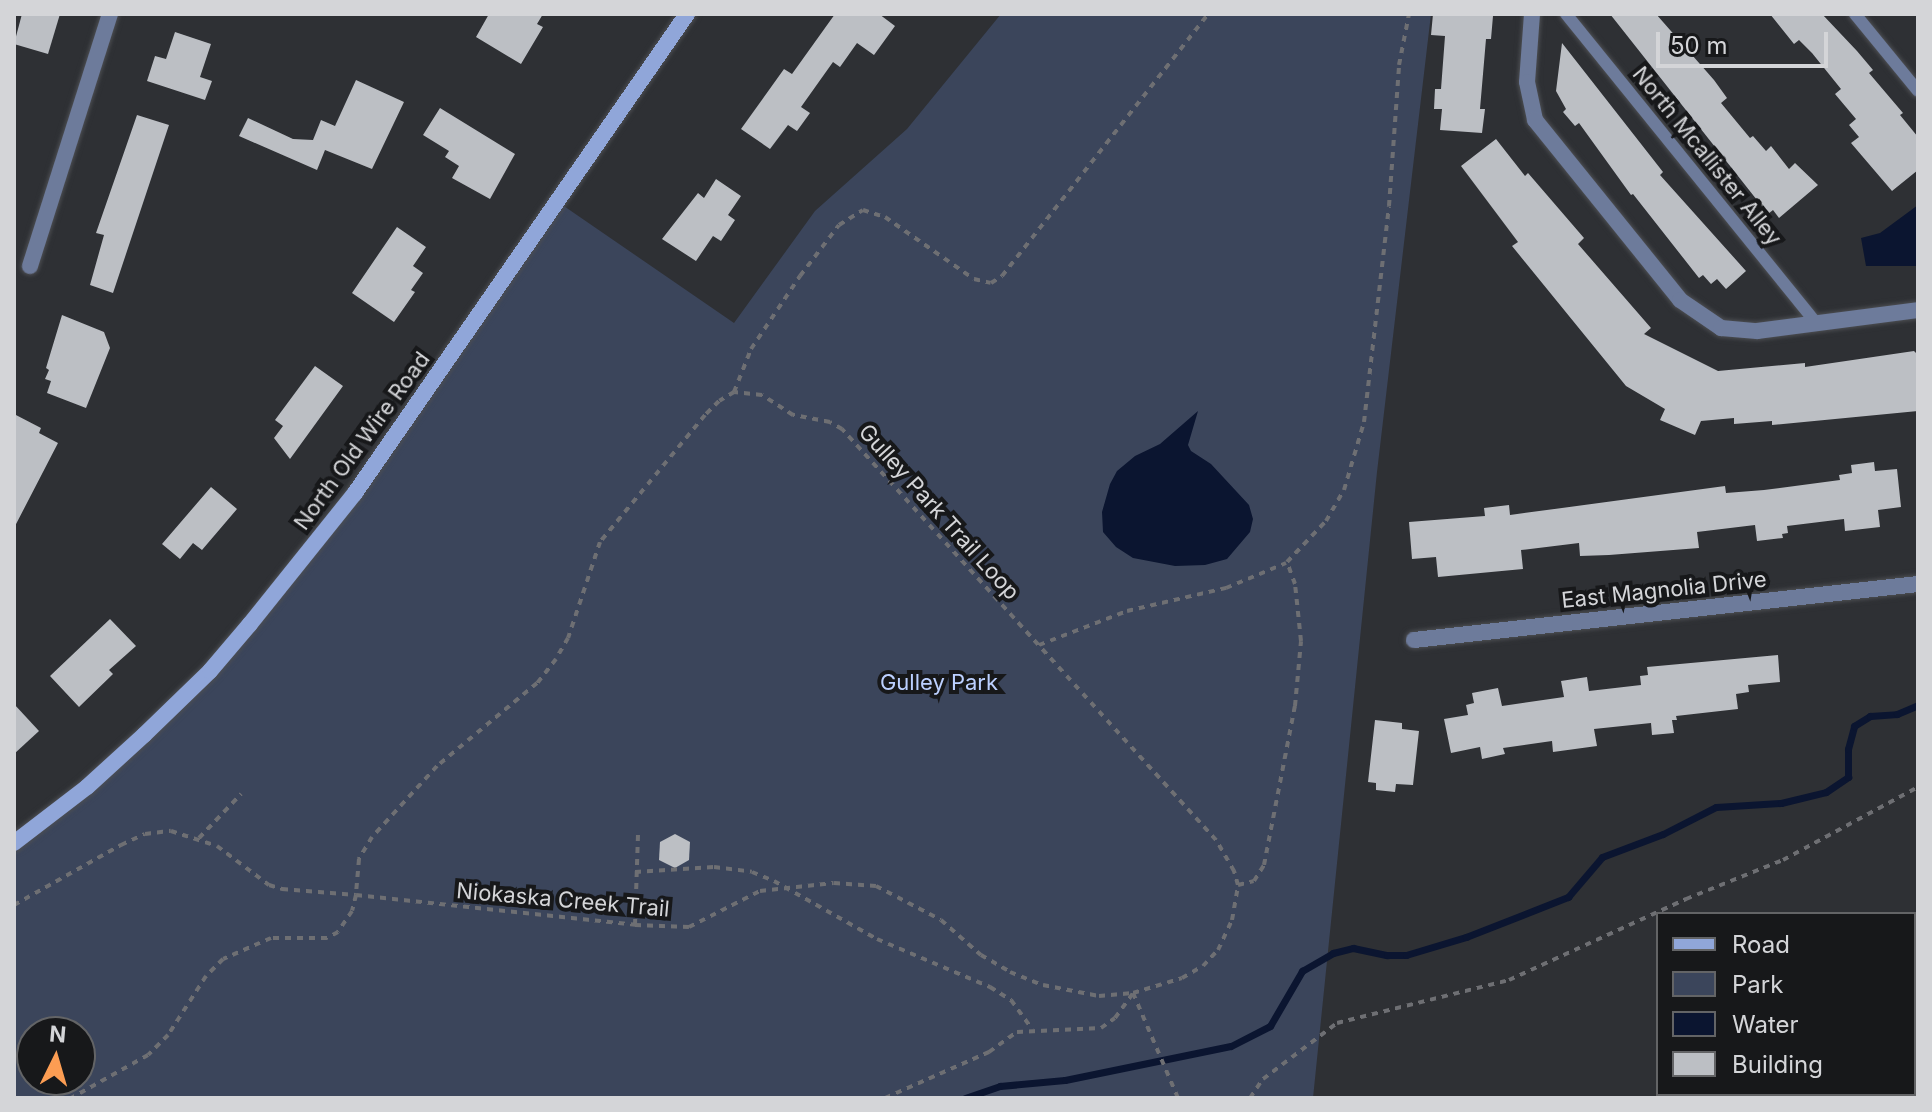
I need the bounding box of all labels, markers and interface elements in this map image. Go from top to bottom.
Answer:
scale bar [1660,16,1832,66]
text: 50 m [1670,31,1728,60]
street label: North Mcallister Alley [1627,61,1787,251]
street label: North Old Wire Road [289,347,435,535]
street label: Gulley Park Trail Loop [853,419,1025,605]
street label: East Magnolia Drive [1560,566,1768,614]
park label: Gulley Park [880,670,998,696]
street label: Niokaska Creek Trail [455,878,671,922]
legend [1656,912,1916,1096]
text: Road [1732,930,1790,959]
text: Park [1732,970,1783,999]
text: Water [1732,1010,1799,1039]
north arrow [16,1016,96,1096]
text: N [48,1020,67,1048]
text: Building [1732,1050,1823,1079]

